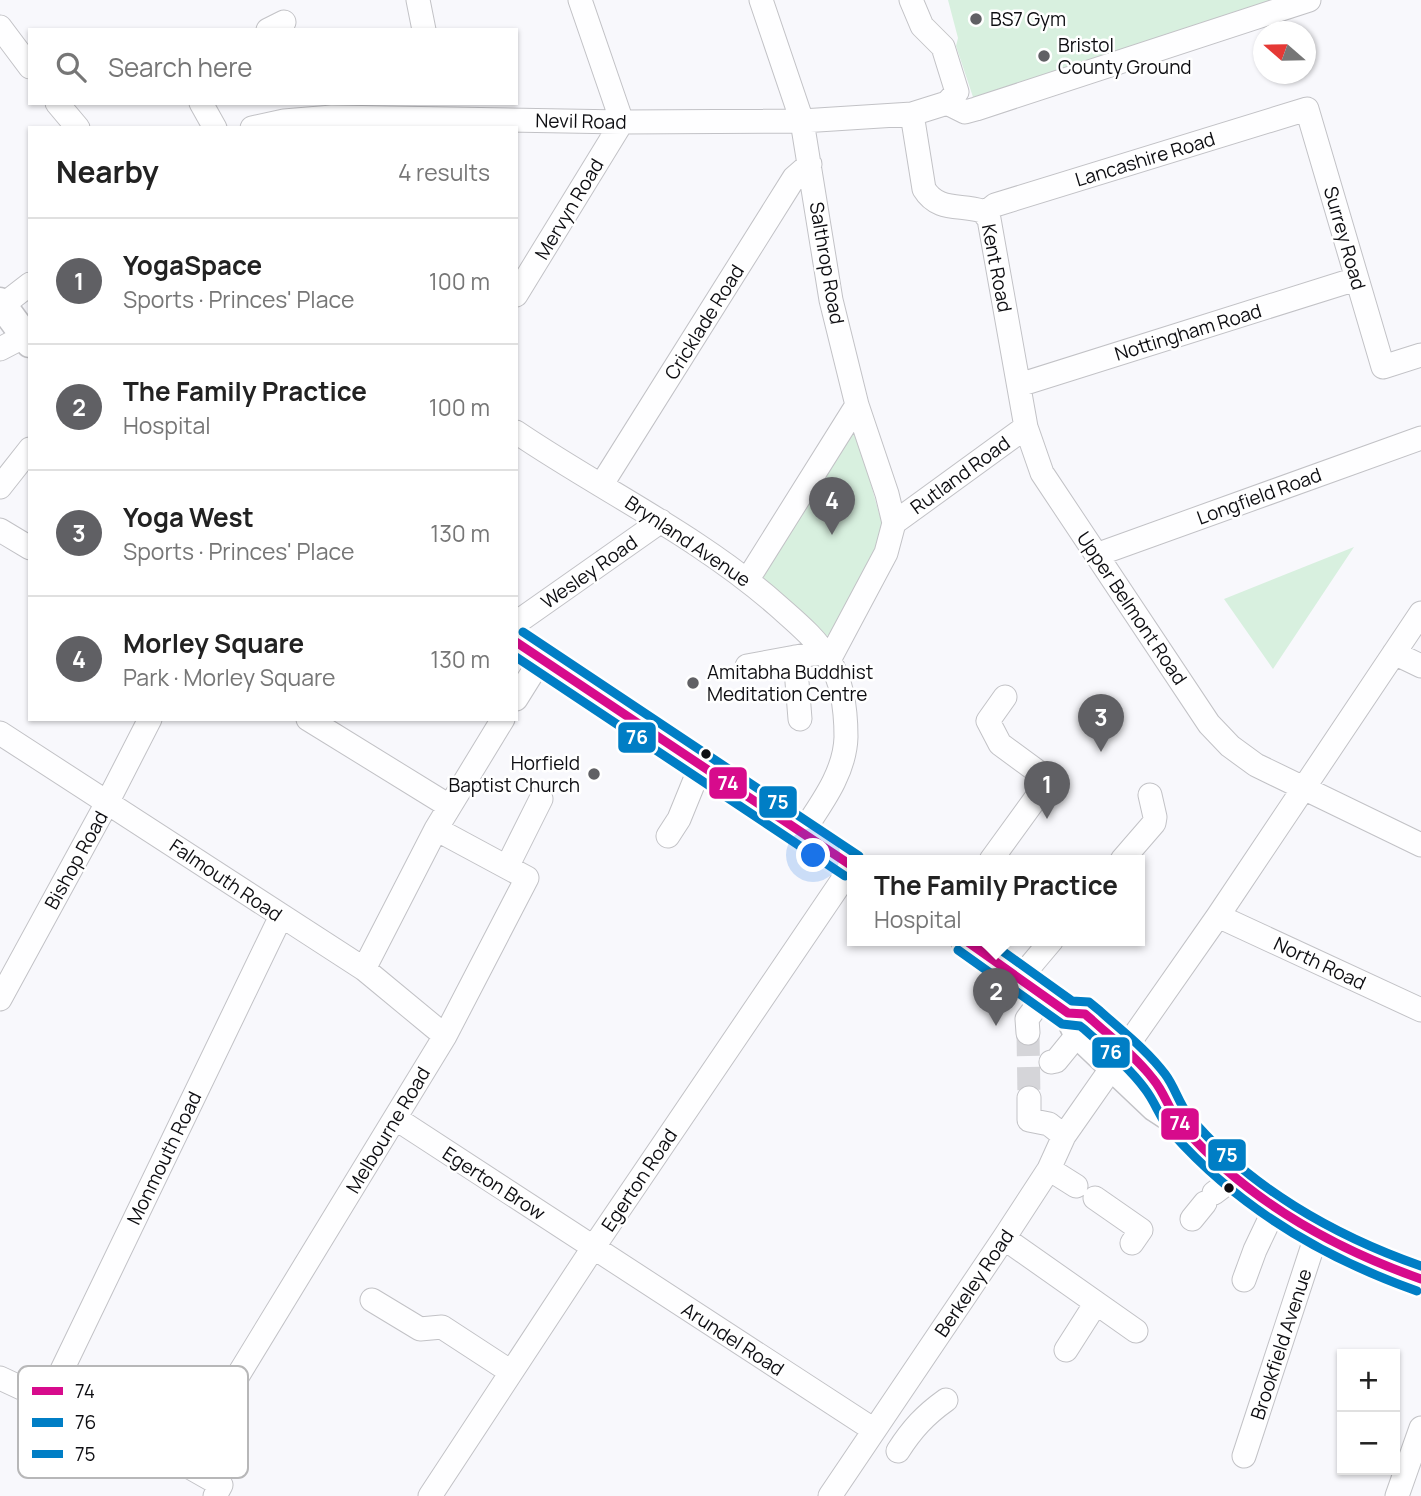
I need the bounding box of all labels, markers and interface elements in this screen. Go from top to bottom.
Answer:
place label: BS7 Gym [990,6,1066,32]
marker: BS7 Gym [968,11,984,27]
north arrow [1253,21,1316,84]
search box [28,28,518,105]
place label: Bristol County Ground [1058,32,1192,80]
icon: search [52,48,90,86]
marker: Bristol County Ground [1036,48,1052,64]
text: Search here [108,49,253,85]
street label: Nevil Road [535,107,627,135]
street label: Lancashire Road [1072,125,1218,193]
text: Nearby [56,151,159,192]
street label: Mervyn Road [529,154,609,264]
text: 4 results [398,156,490,188]
street label: Surrey Road [1318,183,1372,293]
street label: Salthrop Road [803,200,851,326]
street label: Kent Road [976,222,1018,314]
text: YogaSpace [123,247,262,283]
street label: Cricklade Road [658,260,750,384]
text: 1 [74,265,84,297]
text: 100 m [429,265,490,297]
text: Sports · Princes' Place [123,283,354,315]
street label: Nottingham Road [1111,297,1265,367]
text: The Family Practice [123,373,367,409]
text: 2 [72,391,86,423]
text: 100 m [429,391,490,423]
text: Hospital [123,409,211,441]
street label: Rutland Road [905,430,1015,520]
street label: Longfield Road [1193,461,1325,531]
pin: 4 [809,477,855,535]
street label: Brynland Avenue [620,489,756,593]
text: Yoga West [123,499,254,535]
text: 3 [72,517,86,549]
text: 130 m [430,517,490,549]
street label: Upper Belmont Road [1071,526,1193,690]
street label: Wesley Road [536,529,642,615]
text: Sports · Princes' Place [123,535,354,567]
text: Morley Square [123,625,304,661]
text: 4 [72,643,86,675]
text: 130 m [430,643,490,675]
place label: Amitabha Buddhist Meditation Centre [707,659,873,707]
text: Park · Morley Square [123,661,336,693]
marker: Amitabha Buddhist Meditation Centre [685,675,701,691]
pin: 3 [1078,694,1124,752]
line badge: 76 [617,721,657,754]
text: 76 [626,724,648,750]
unlabelled marker [699,747,713,761]
place label: Horfield Baptist Church [448,750,580,798]
pin: 1 [1024,761,1070,819]
marker: Horfield Baptist Church [586,766,602,782]
line badge: 74 [708,766,748,800]
text: 74 [718,770,738,796]
line badge: 75 [758,785,798,819]
text: 75 [767,789,789,815]
street label: Bishop Road [38,806,114,914]
street label: Falmouth Road [165,833,287,927]
your location [796,838,830,872]
popup [847,855,1145,946]
text: The Family Practice [874,867,1118,903]
text: Hospital [874,903,962,935]
street label: North Road [1270,930,1370,996]
pin: 2 [973,968,1019,1026]
line badge: 76 [1091,1036,1131,1069]
text: 76 [1100,1039,1122,1065]
street label: Melbourne Road [340,1062,436,1198]
street label: Monmouth Road [121,1087,207,1229]
line badge: 74 [1160,1107,1200,1141]
text: 74 [1170,1110,1190,1136]
street label: Egerton Road [595,1124,683,1236]
line badge: 75 [1207,1138,1247,1172]
street label: Egerton Brow [438,1140,551,1226]
text: 75 [1216,1142,1238,1168]
unlabelled marker [1222,1181,1236,1195]
street label: Berkeley Road [929,1224,1019,1342]
street label: Brookfield Avenue [1244,1265,1318,1423]
street label: Arundel Road [677,1296,789,1382]
map controls [1337,1349,1400,1475]
button: + [1337,1349,1400,1412]
legend [18,1366,248,1478]
text: 74 [75,1378,95,1404]
text: 76 [75,1409,96,1435]
button: − [1337,1412,1400,1475]
text: 75 [75,1441,96,1467]

